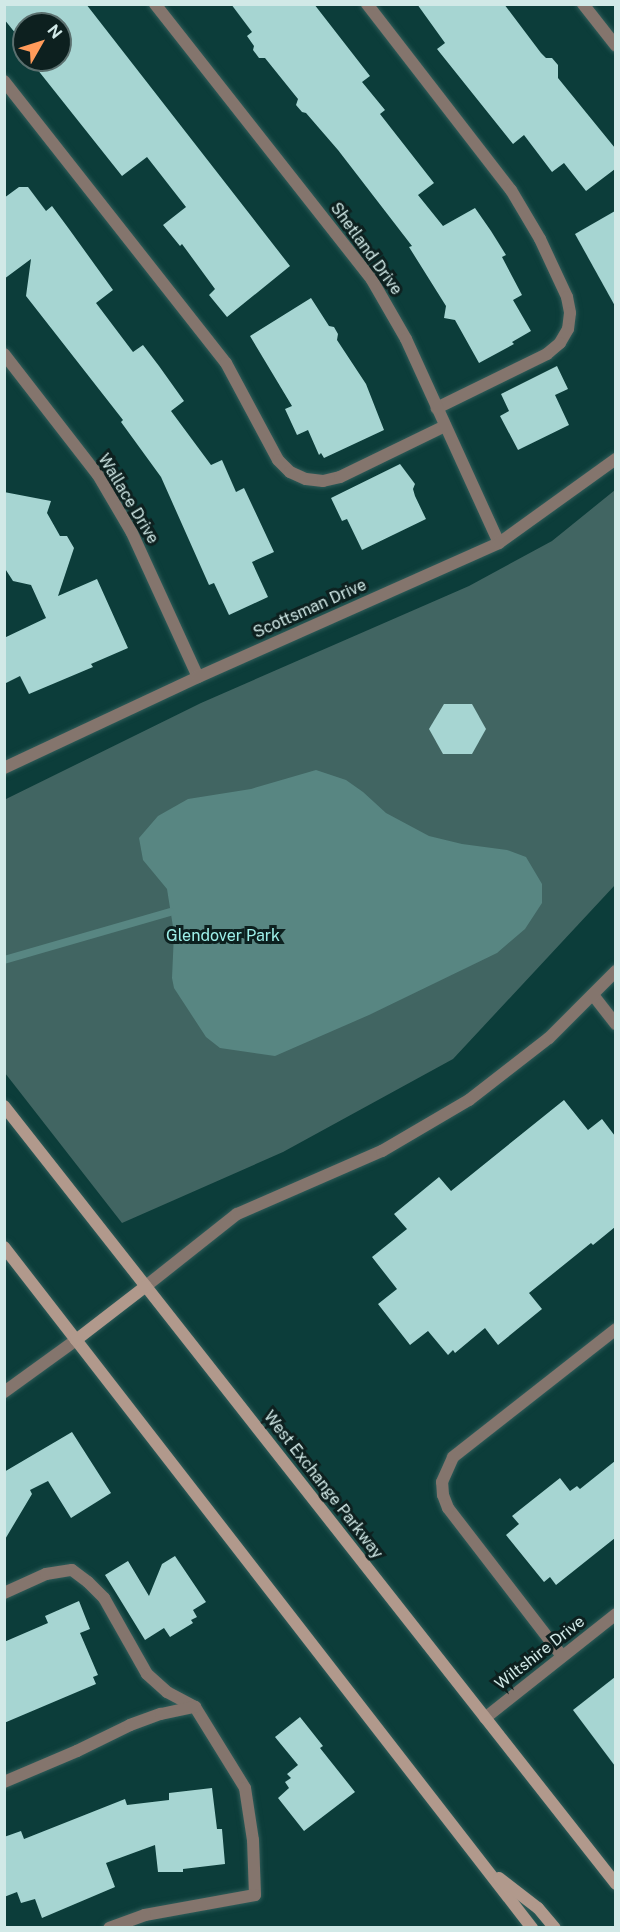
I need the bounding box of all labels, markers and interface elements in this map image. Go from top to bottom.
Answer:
north arrow [12,12,72,72]
text: N [43,21,66,42]
street label: Shetland Drive [326,199,406,299]
street label: Wallace Drive [94,451,162,547]
street label: Scottsman Drive [250,575,370,643]
park label: Glendover Park [166,926,280,946]
street label: West Exchange Parkway [259,1407,387,1563]
street label: Wiltshire Drive [491,1612,589,1694]

